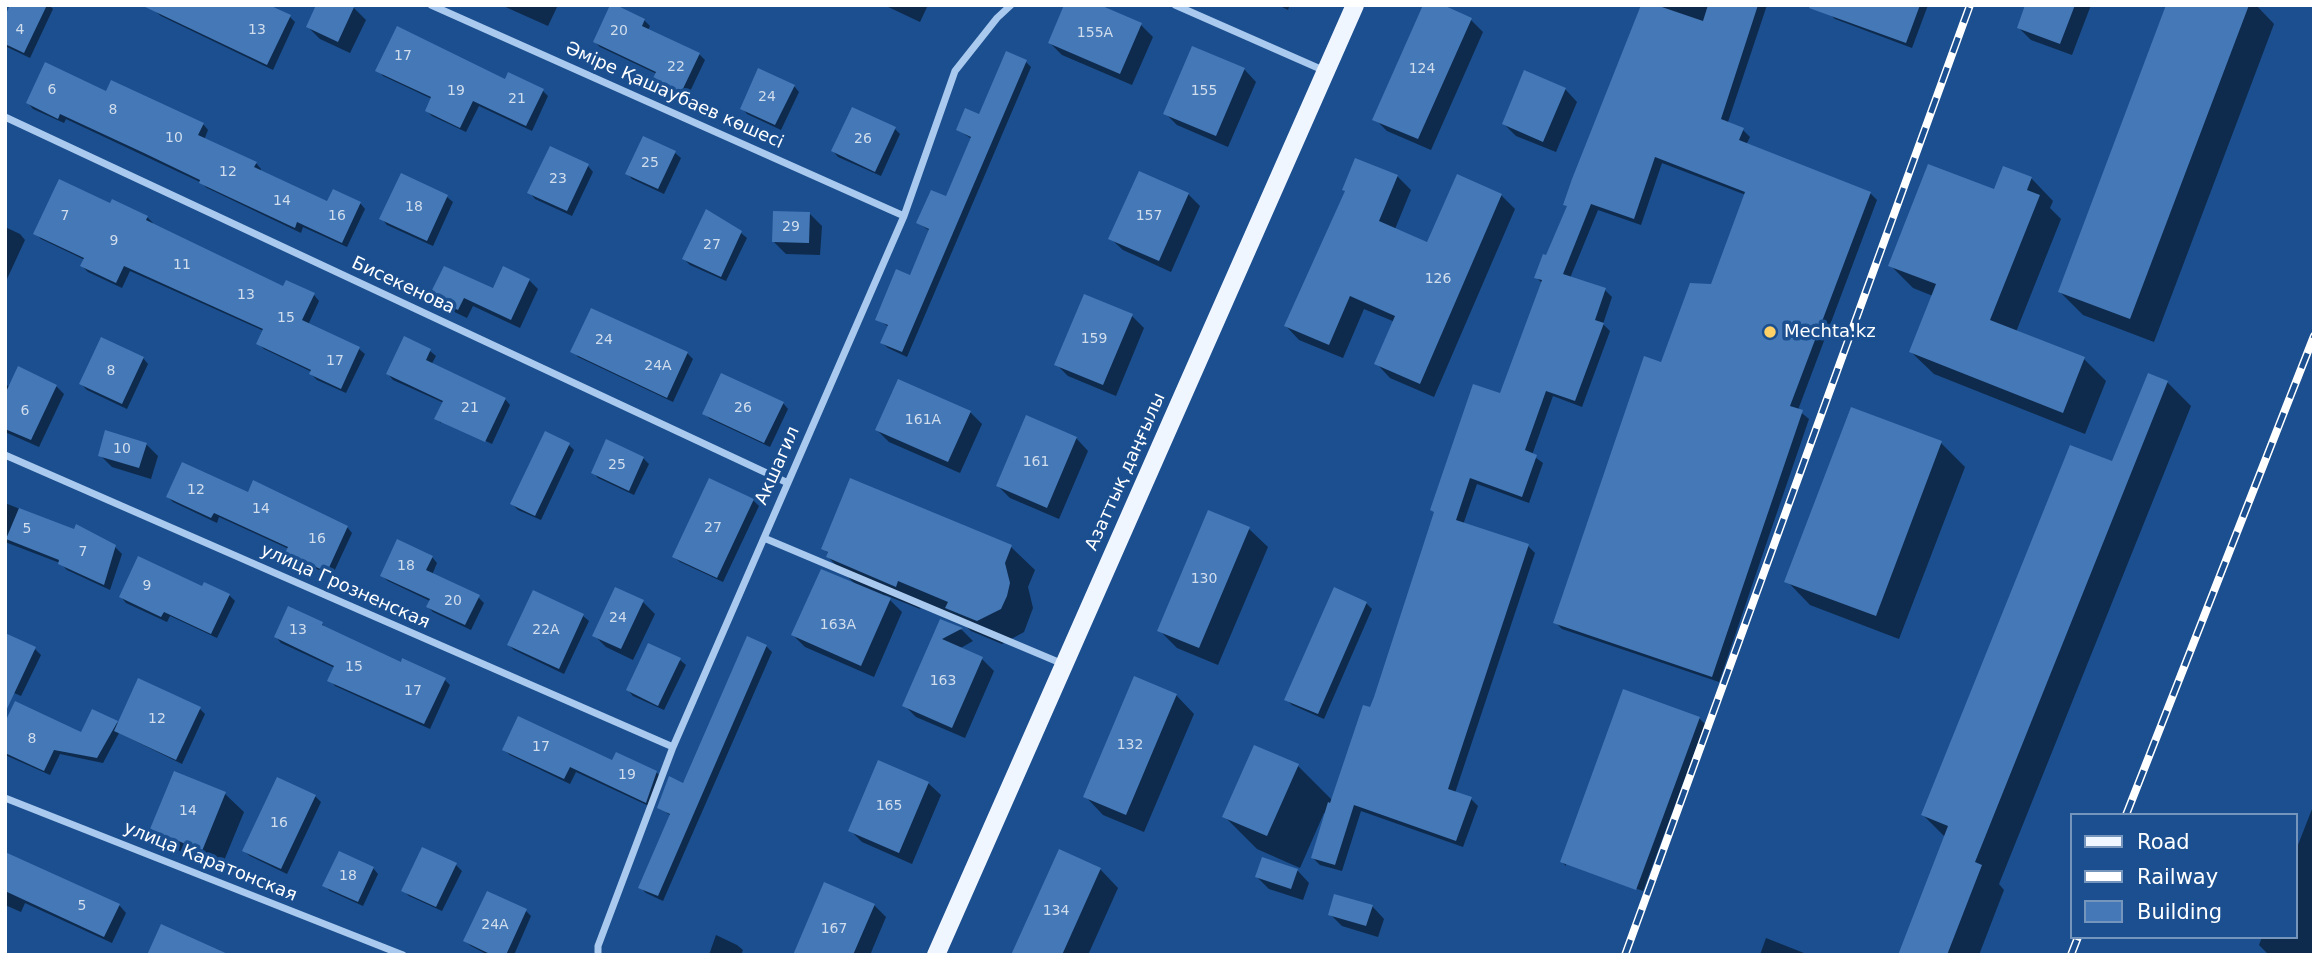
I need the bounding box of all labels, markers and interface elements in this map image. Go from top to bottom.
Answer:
house number: 4 [16,22,24,38]
house number: 13 [248,22,266,38]
house number: 20 [610,23,628,39]
house number: 155А [1077,25,1113,41]
street label: Әміре Қашаубаев көшесі [561,38,787,154]
house number: 17 [394,48,412,64]
house number: 22 [667,59,685,75]
house number: 124 [1409,61,1435,77]
house number: 6 [48,82,56,98]
house number: 19 [447,83,465,99]
house number: 155 [1191,83,1217,99]
house number: 24 [758,89,776,105]
house number: 21 [508,91,526,107]
house number: 8 [109,102,117,118]
house number: 10 [165,130,183,146]
house number: 26 [854,131,872,147]
house number: 25 [641,155,659,171]
house number: 12 [219,164,237,180]
house number: 23 [549,171,567,187]
house number: 14 [273,193,291,209]
house number: 18 [405,199,423,215]
house number: 7 [61,208,69,224]
house number: 16 [328,208,346,224]
house number: 157 [1136,208,1162,224]
house number: 29 [782,219,800,235]
house number: 9 [110,233,118,249]
house number: 27 [703,237,721,253]
street label: Бисекенова [348,253,458,319]
house number: 11 [173,257,191,273]
house number: 126 [1425,271,1451,287]
house number: 13 [237,287,255,303]
house number: 15 [277,310,295,326]
place label: Mechta.kz [1784,321,1876,343]
marker: Mechta.kz [1762,324,1778,340]
house number: 159 [1081,331,1107,347]
house number: 24 [595,332,613,348]
house number: 17 [326,353,344,369]
house number: 24А [644,358,672,374]
house number: 8 [107,363,115,379]
street label: Азаттық даңғылы [1081,390,1171,554]
house number: 21 [461,400,479,416]
house number: 26 [734,400,752,416]
house number: 6 [21,403,29,419]
house number: 161А [905,412,941,428]
street label: Акшагил [751,424,805,508]
house number: 10 [113,441,131,457]
house number: 161 [1023,454,1049,470]
house number: 25 [608,457,626,473]
house number: 12 [187,482,205,498]
house number: 14 [252,501,270,517]
house number: 27 [704,520,722,536]
house number: 5 [23,521,31,537]
house number: 16 [308,531,326,547]
street label: улица Грозненская [257,540,433,634]
house number: 7 [79,544,87,560]
house number: 18 [397,558,415,574]
house number: 130 [1191,571,1217,587]
house number: 9 [143,578,151,594]
house number: 20 [444,593,462,609]
house number: 24 [609,610,627,626]
house number: 163А [820,617,856,633]
house number: 13 [289,622,307,638]
house number: 22А [532,622,560,638]
house number: 15 [345,659,363,675]
house number: 163 [930,673,956,689]
house number: 17 [404,683,422,699]
house number: 12 [148,711,166,727]
house number: 8 [28,731,36,747]
house number: 132 [1117,737,1143,753]
house number: 17 [532,739,550,755]
house number: 19 [618,767,636,783]
house number: 165 [876,798,902,814]
house number: 14 [179,803,197,819]
legend [2070,813,2298,939]
house number: 16 [270,815,288,831]
street label: улица Каратонская [120,817,300,907]
text: Road [2137,830,2190,854]
text: Railway [2137,865,2218,889]
house number: 18 [339,868,357,884]
house number: 5 [78,898,86,914]
text: Building [2137,900,2222,924]
house number: 134 [1043,903,1069,919]
house number: 24А [481,917,509,933]
house number: 167 [821,921,847,937]

